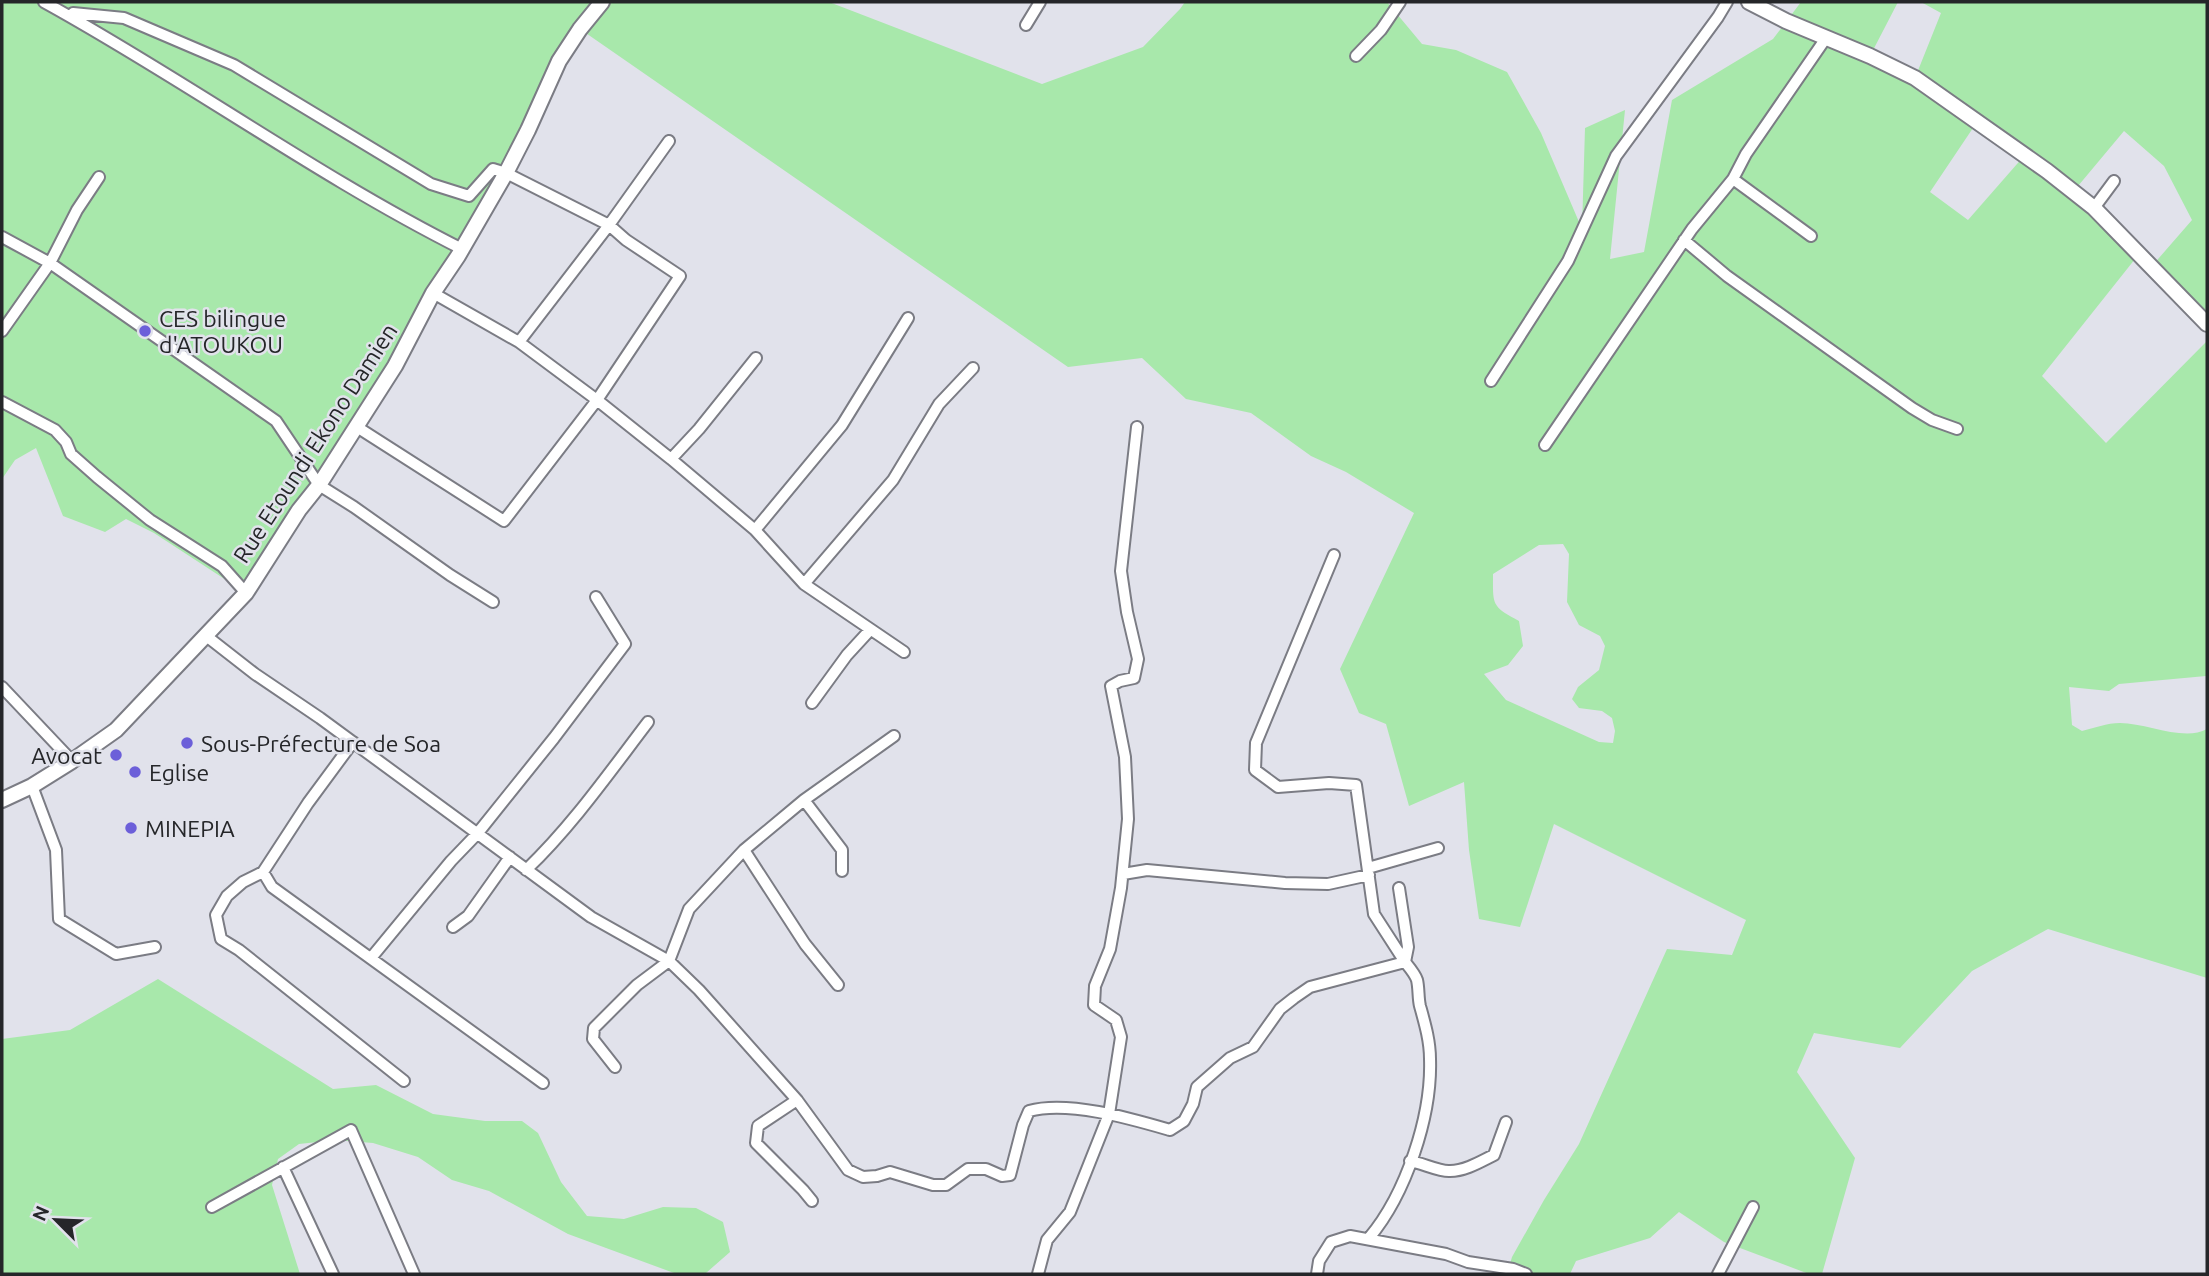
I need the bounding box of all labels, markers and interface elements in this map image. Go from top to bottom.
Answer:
place label: CES bilingue d'ATOUKOU [159,306,286,357]
street label: Rue Etoundi Ekono Damien [228,319,402,567]
marker: CES bilingue d'ATOUKOU [137,323,153,339]
place label: Sous-Préfecture de Soa [201,731,441,756]
marker: Sous-Préfecture de Soa [179,735,195,751]
place label: Avocat [31,743,102,768]
marker: Avocat [108,747,124,763]
place label: Eglise [149,760,209,785]
marker: Eglise [127,764,143,780]
place label: MINEPIA [145,816,235,841]
marker: MINEPIA [123,820,139,836]
north arrow [21,1185,91,1255]
text: N [28,1202,53,1224]

